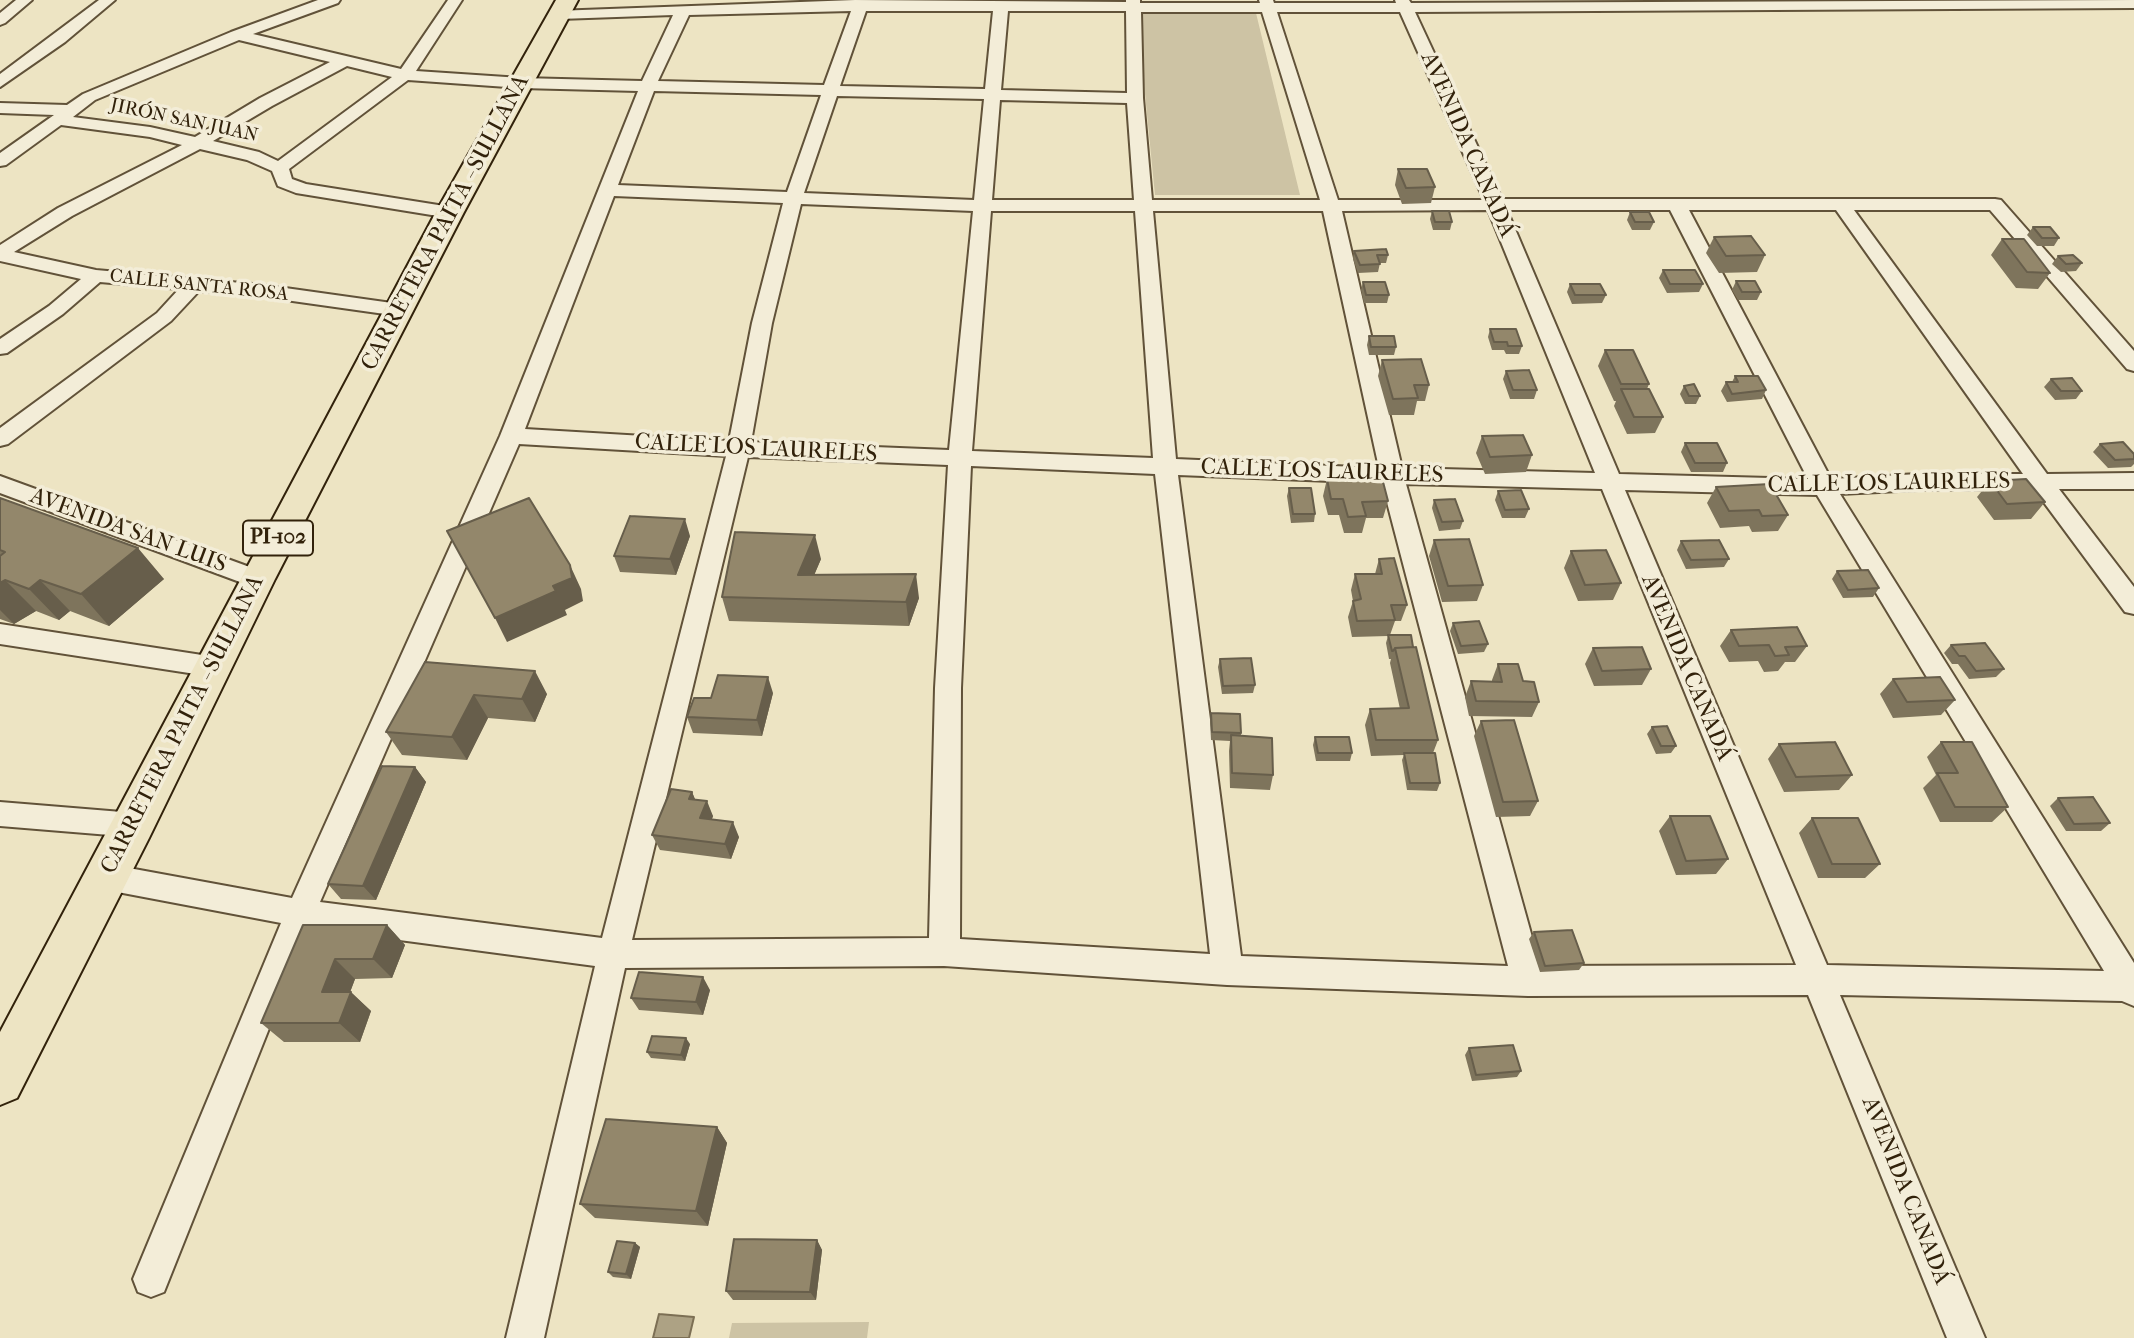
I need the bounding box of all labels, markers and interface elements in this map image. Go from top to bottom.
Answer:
street label: AVENIDA CANADÁ [1414,48,1520,242]
street label: CARRETERA PAITA - SULLANA [356,70,536,376]
street label: JIRÓN SAN JUAN [108,94,260,148]
street label: CALLE SANTA ROSA [109,265,289,307]
street label: CALLE LOS LAURELES [634,429,878,469]
street label: CALLE LOS LAURELES [1200,454,1444,490]
street label: CALLE LOS LAURELES [1767,468,2011,500]
street label: AVENIDA SAN LUIS [26,483,230,579]
road number: PI-102 [243,520,313,556]
street label: CARRETERA PAITA - SULLANA [96,571,270,879]
street label: AVENIDA CANADÁ [1634,571,1738,765]
street label: AVENIDA CANADÁ [1855,1093,1955,1289]

